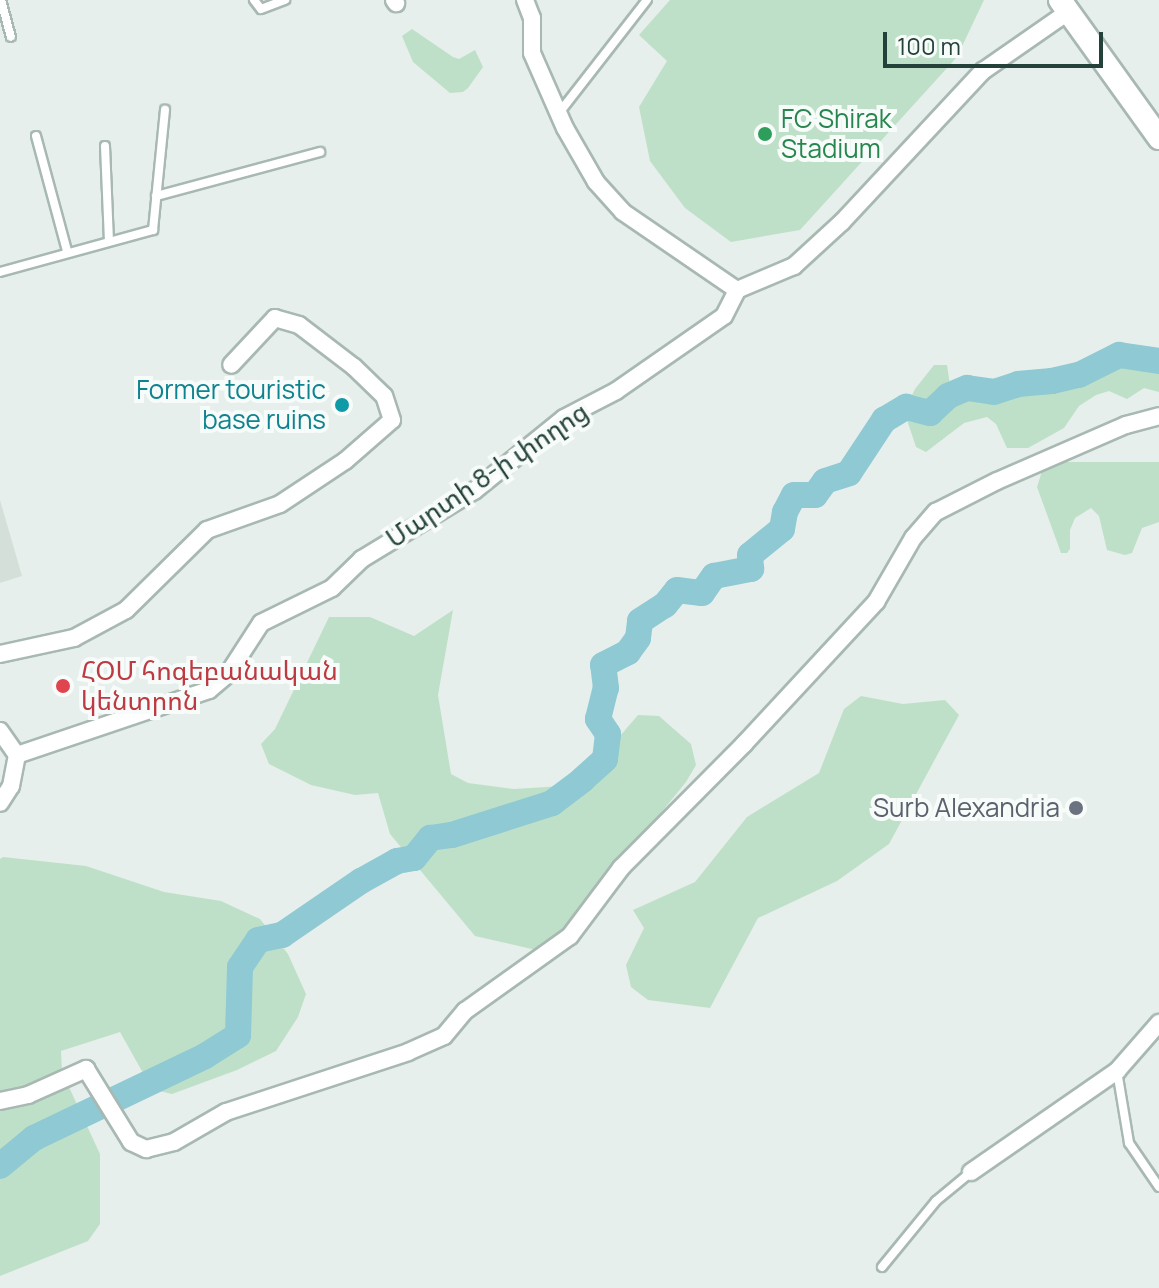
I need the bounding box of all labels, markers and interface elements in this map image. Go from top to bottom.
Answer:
scale bar [887,16,1107,66]
text: 100 m [897,29,961,62]
place label: FC Shirak Stadium [781,103,892,164]
marker: FC Shirak Stadium [756,125,774,143]
place label: Former touristic base ruins [136,374,326,436]
marker: Former touristic base ruins [333,396,351,414]
street label: Մարտի 8-ի փողոց [380,396,594,554]
place label: ՀՕՄ հոգեբանական կենտրոն [81,655,338,716]
marker: ՀՕՄ հոգեբանական կենտրոն [52,675,74,697]
place label: Surb Alexandria [873,792,1060,824]
marker: Surb Alexandria [1067,799,1085,817]

